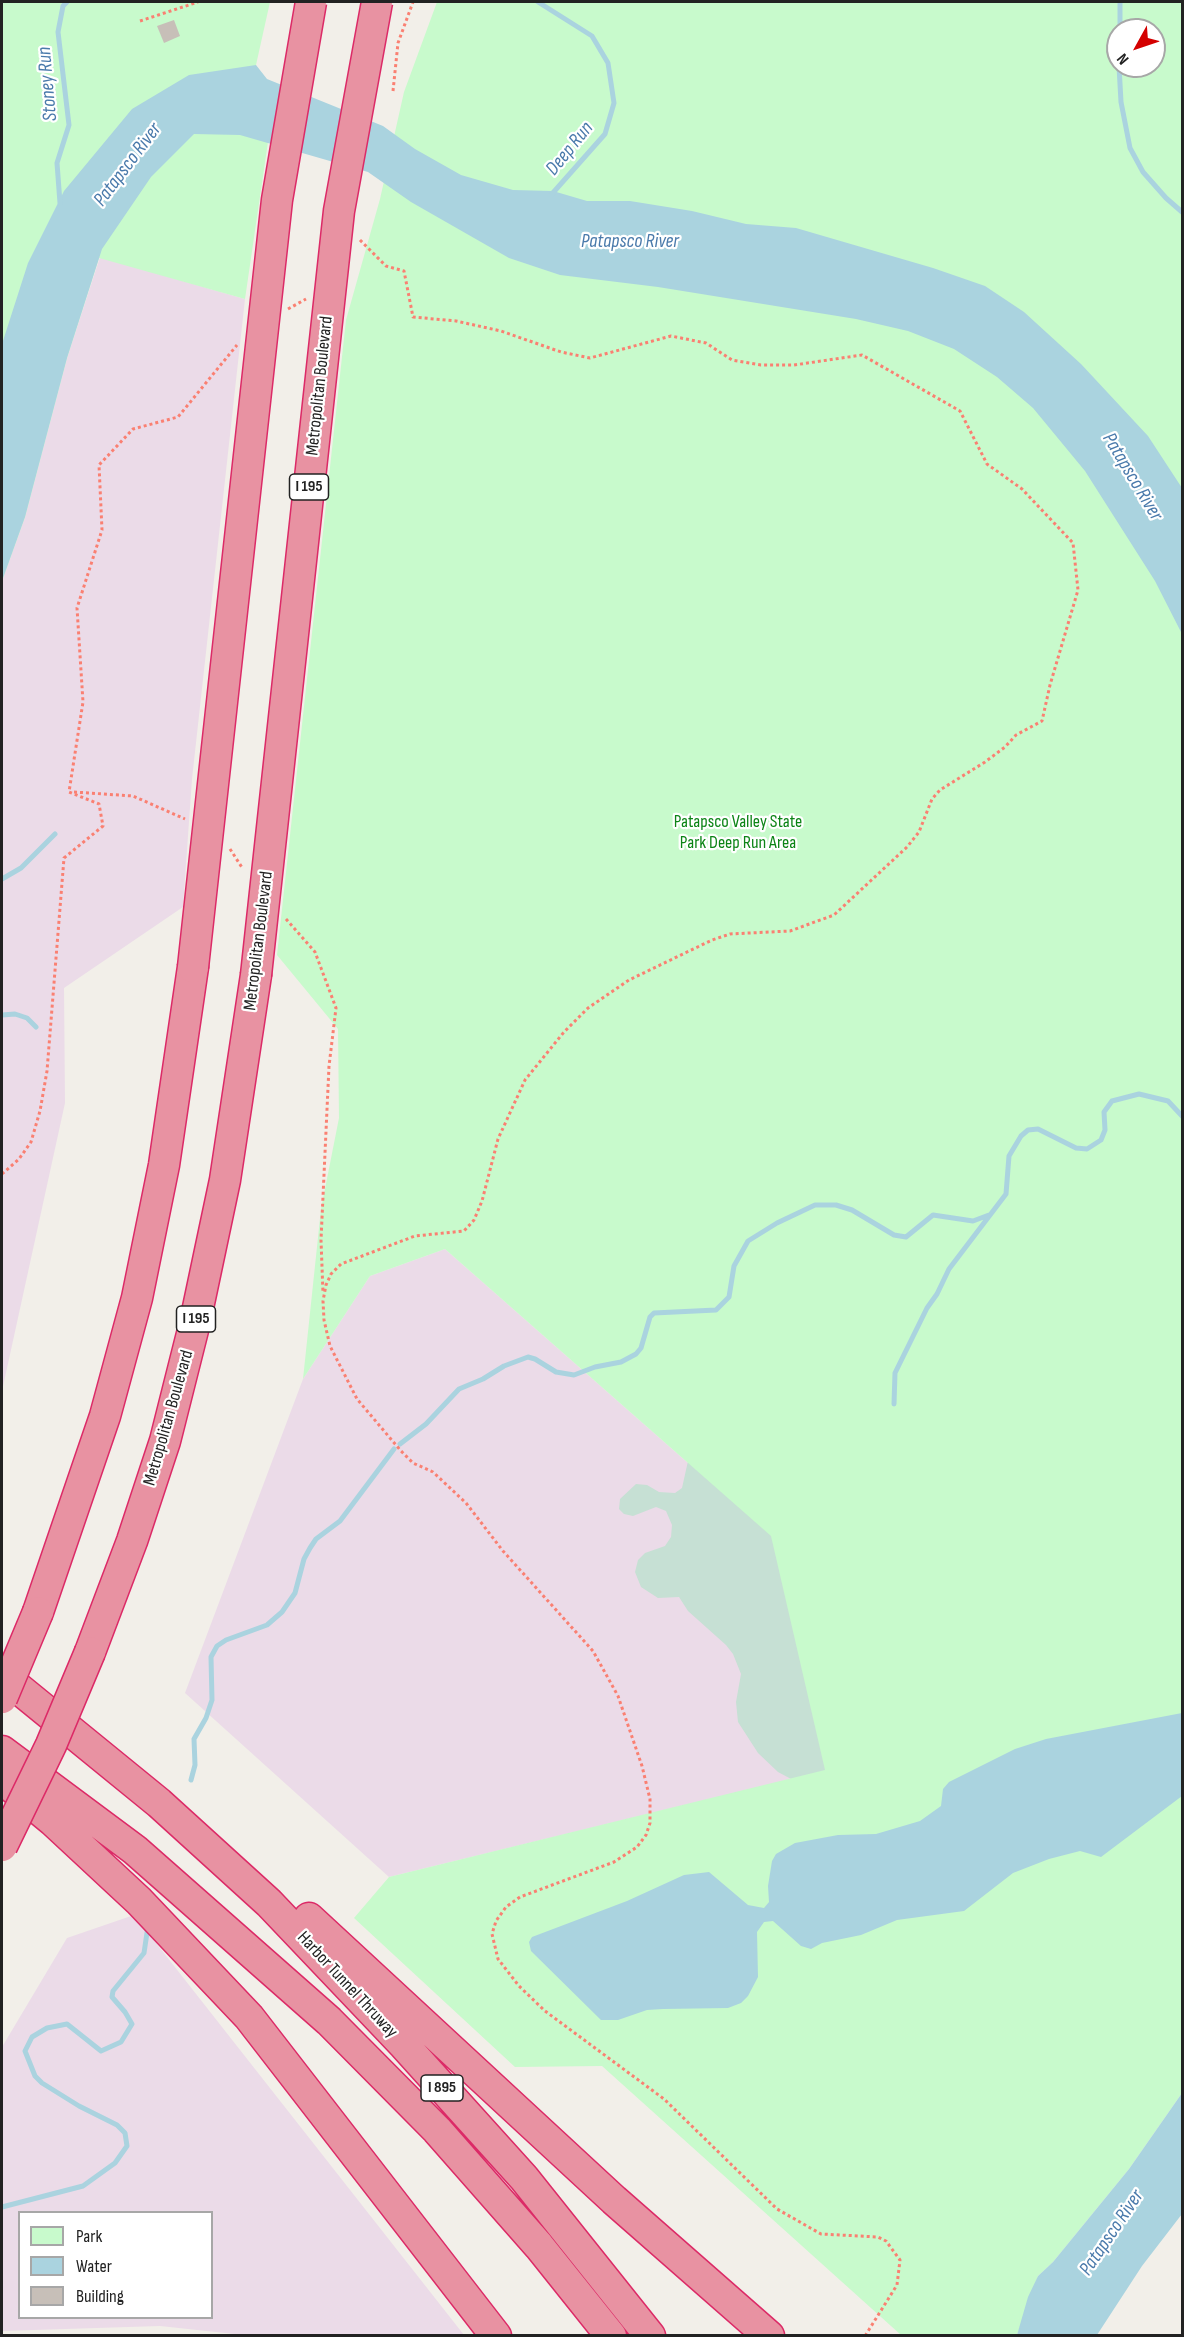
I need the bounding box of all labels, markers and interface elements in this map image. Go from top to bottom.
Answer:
north arrow [1106,18,1166,78]
water label: Stoney Run [33,46,63,122]
text: N [1113,49,1133,68]
water label: Deep Run [541,117,599,181]
water label: Patapsco River [89,119,167,211]
water label: Patapsco River [581,230,679,254]
street label: Metropolitan Boulevard [302,315,338,457]
water label: Patapsco River [1096,429,1168,525]
road number: I 195 [290,474,328,500]
park label: Patapsco Valley State Park Deep Run Area [674,811,802,854]
street label: Metropolitan Boulevard [240,870,278,1012]
road number: I 195 [176,1306,216,1332]
street label: Metropolitan Boulevard [139,1348,199,1488]
street label: Harbor Tunnel Thruway [292,1927,402,2043]
road number: I 895 [421,2075,463,2101]
water label: Patapsco River [1075,2186,1149,2280]
legend [18,2211,213,2319]
text: Park [76,2226,102,2247]
text: Water [76,2256,112,2277]
text: Building [76,2286,124,2307]

